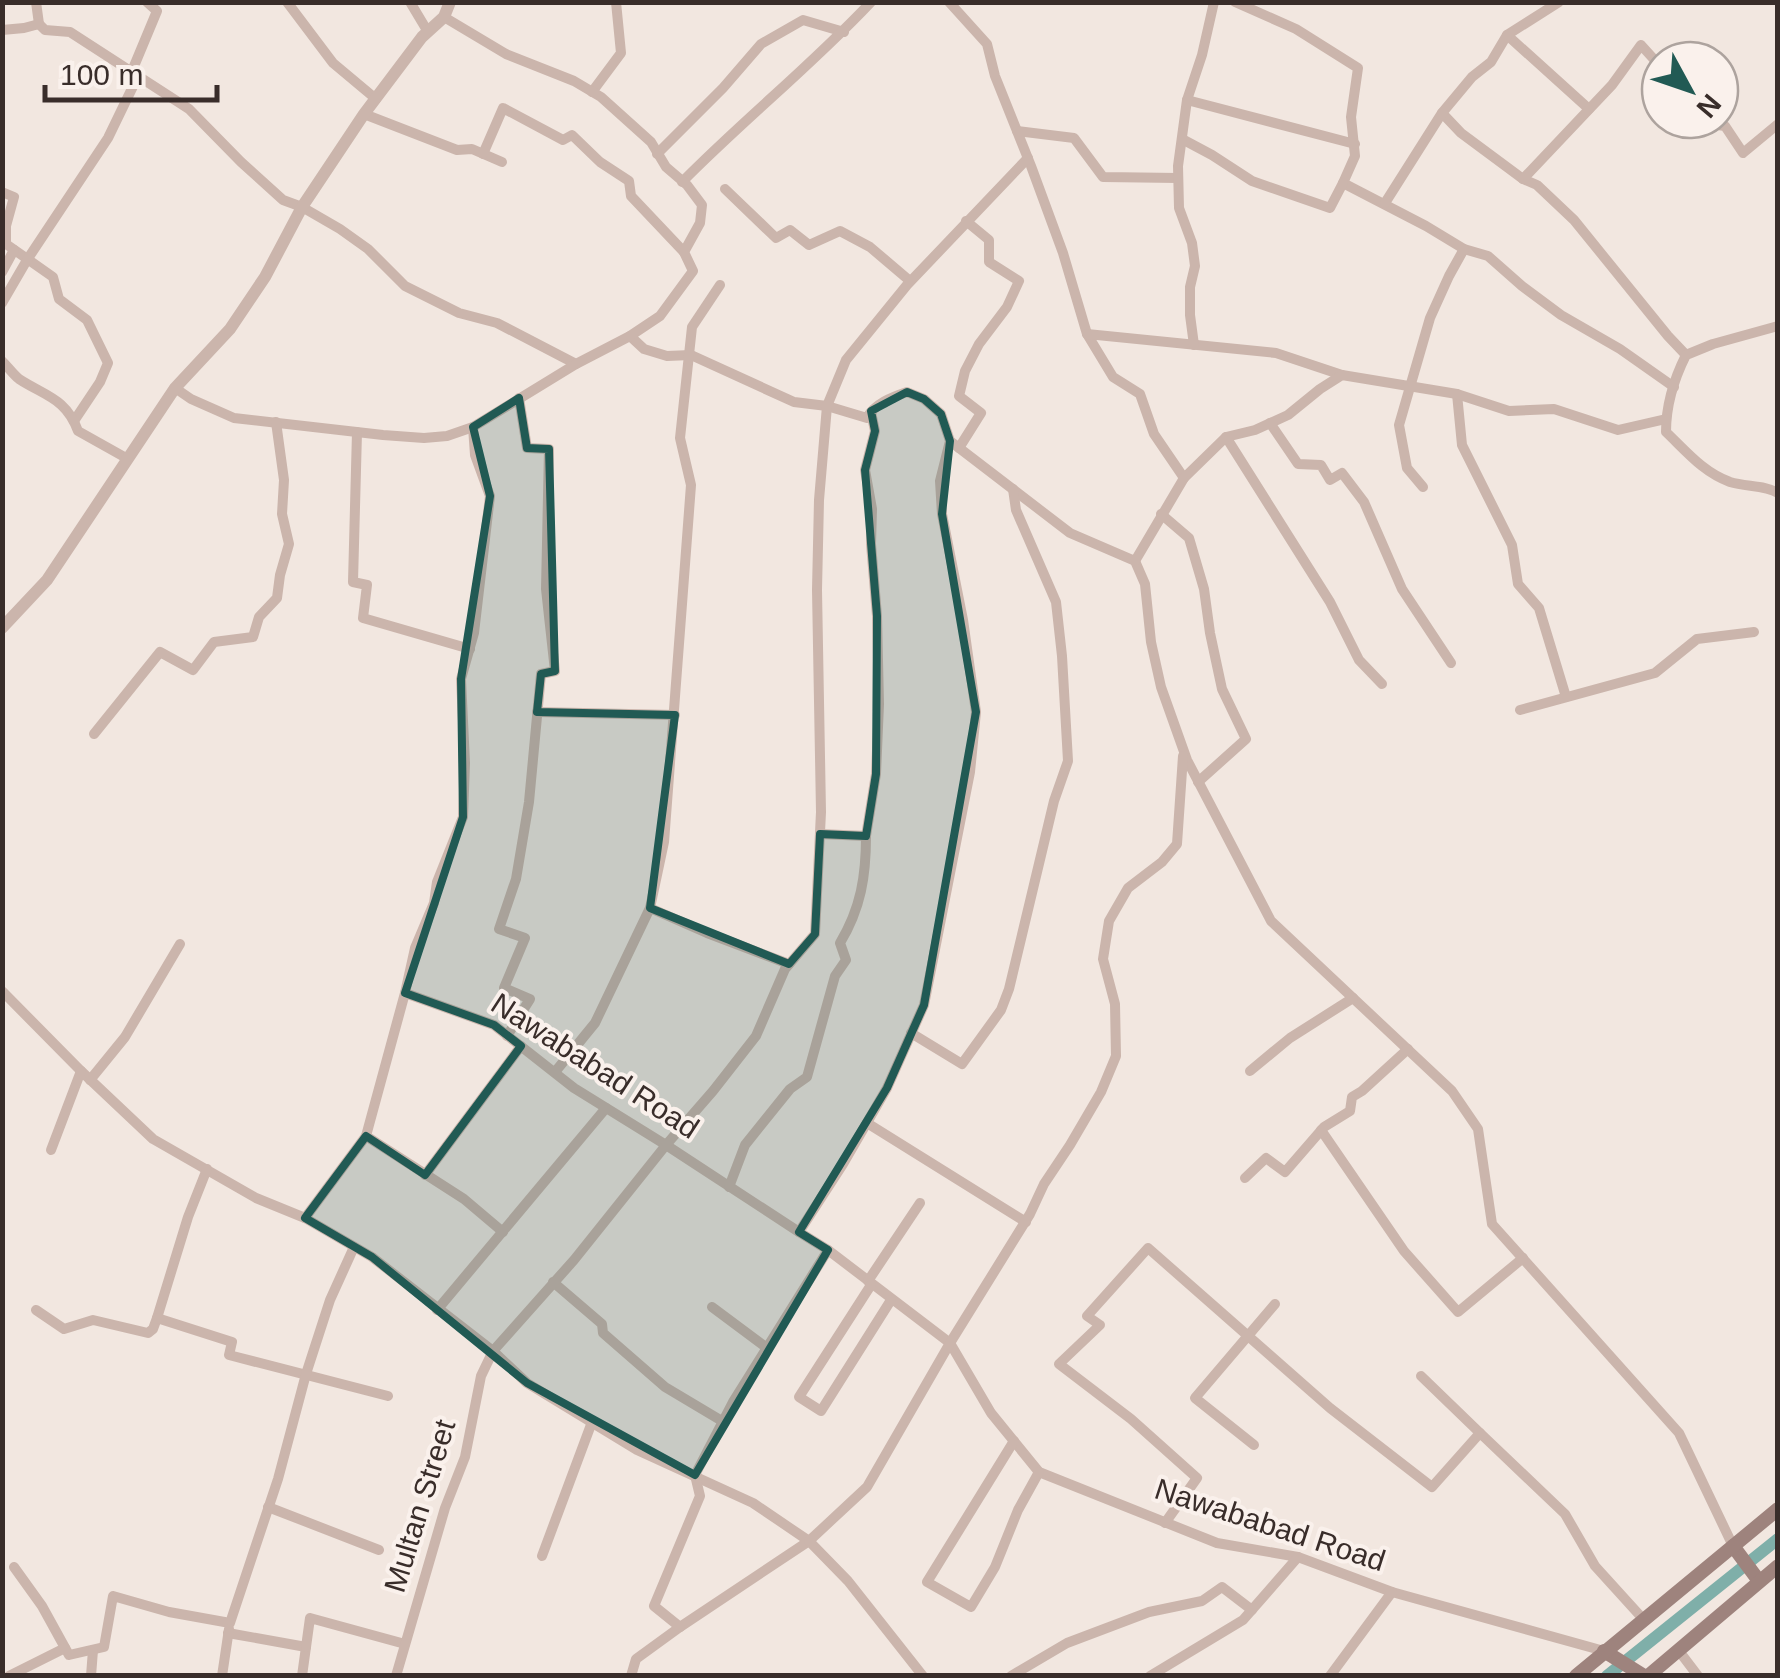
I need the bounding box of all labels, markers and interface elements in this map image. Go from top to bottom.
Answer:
scale bar [45,40,218,102]
north arrow [1640,40,1740,140]
text: 100 m [60,58,143,91]
text: N [1690,88,1727,123]
street label: Nawababad Road [486,986,705,1145]
street label: Multan Street [378,1415,462,1596]
street label: Nawababad Road [1151,1472,1389,1577]

